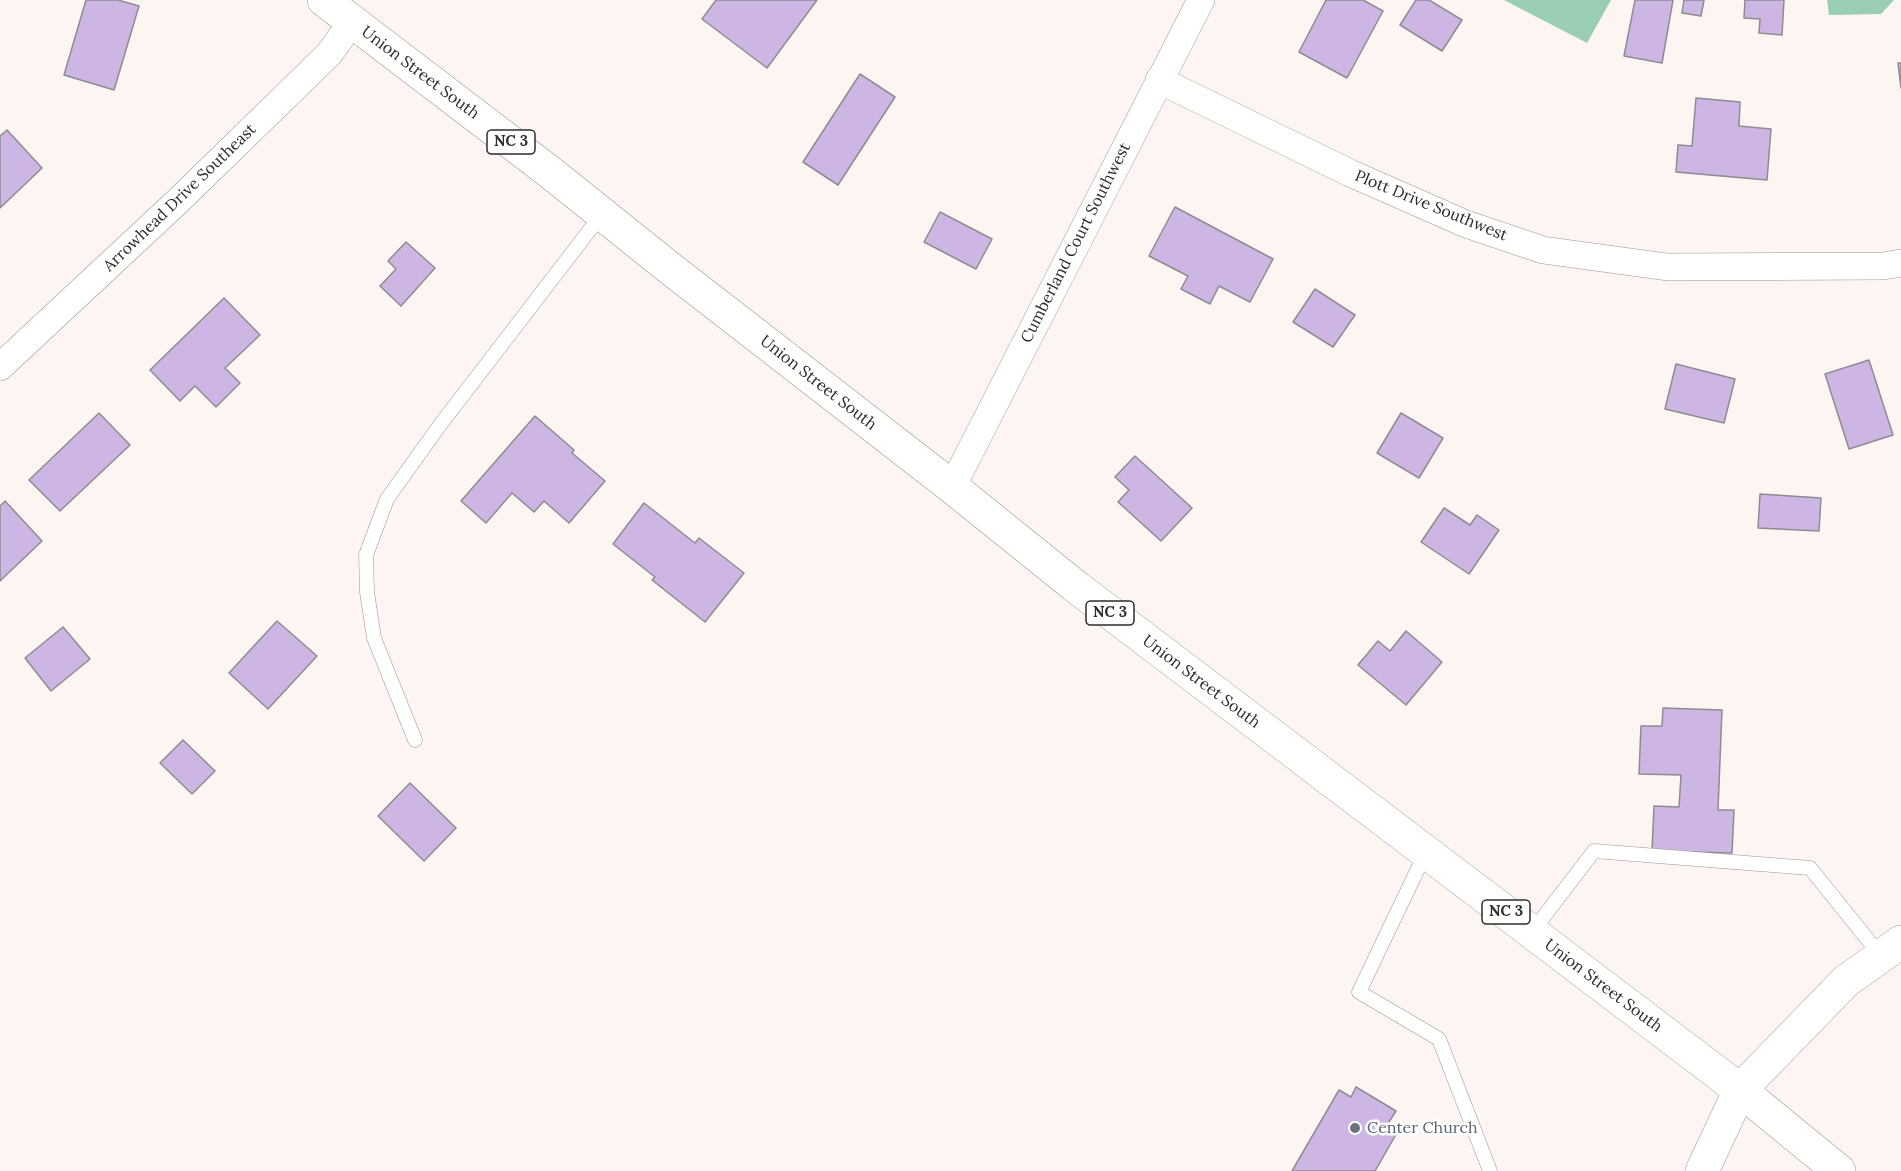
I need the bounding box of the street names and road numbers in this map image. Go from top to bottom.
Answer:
street label: Union Street South [357,22,483,124]
street label: Arrowhead Drive Southeast [100,120,260,276]
road number: NC 3 [487,130,535,154]
street label: Cumberland Court Southwest [1017,140,1135,346]
street label: Plott Drive Southwest [1352,167,1510,245]
street label: Union Street South [756,331,880,435]
road number: NC 3 [1086,601,1134,625]
street label: Union Street South [1138,631,1264,733]
road number: NC 3 [1482,900,1530,924]
street label: Union Street South [1540,935,1666,1037]

